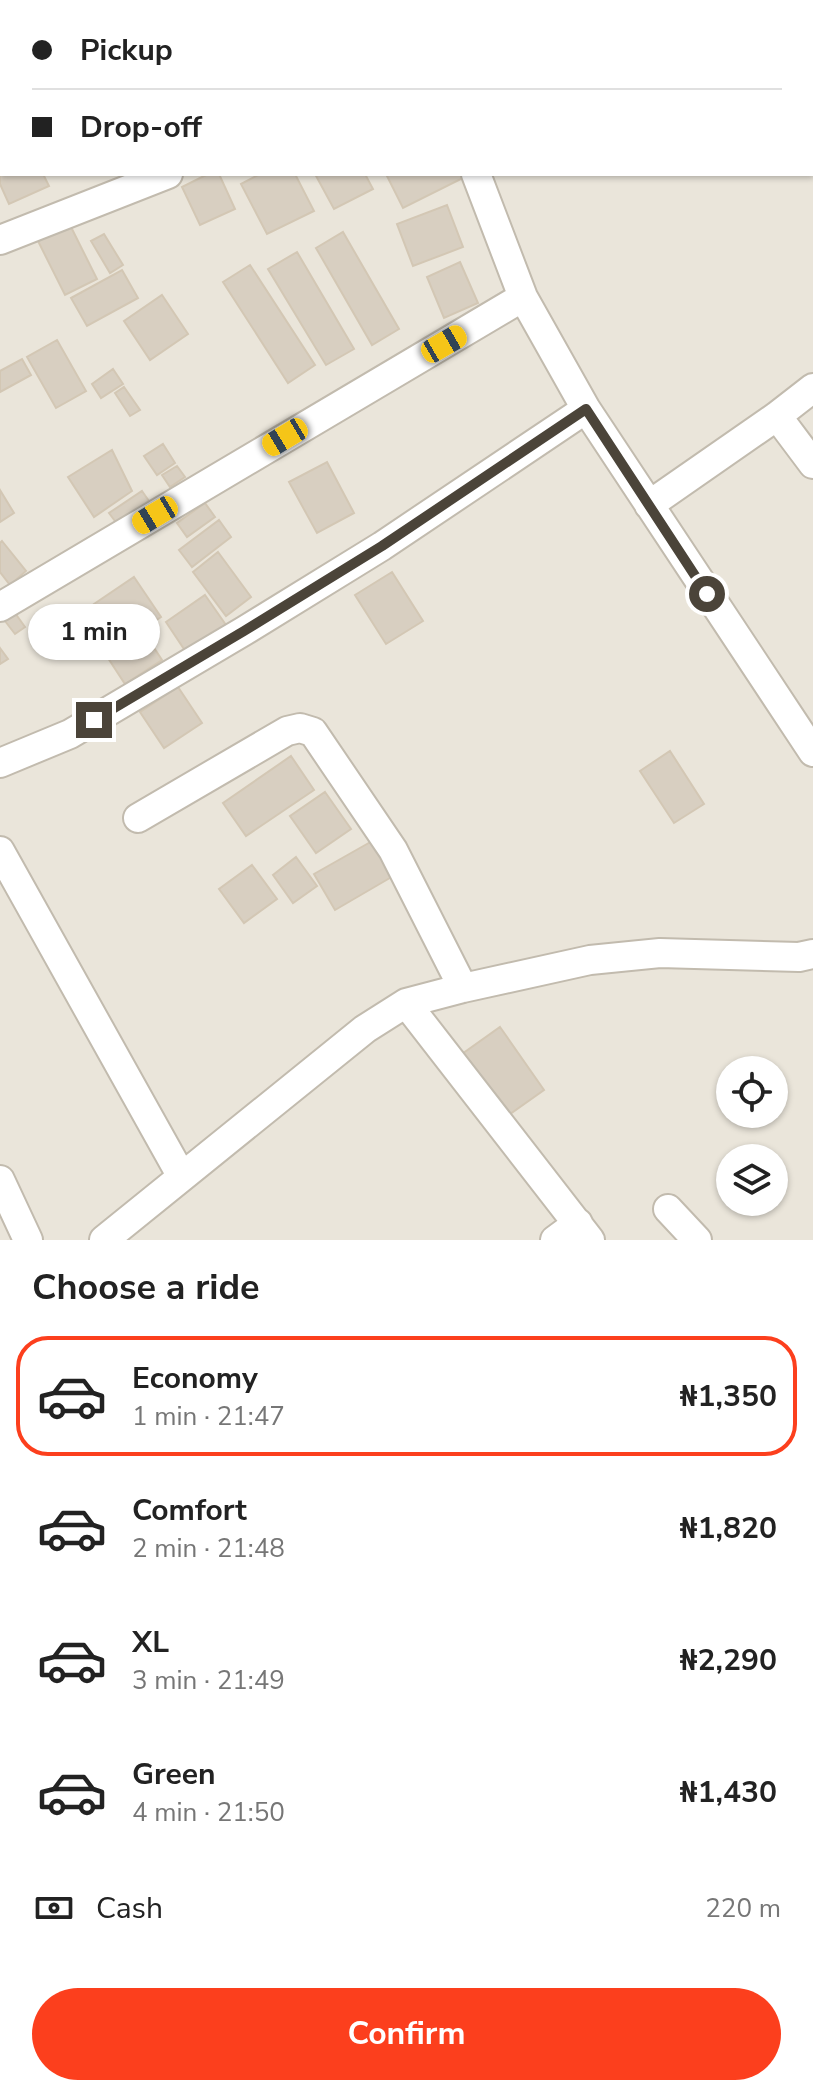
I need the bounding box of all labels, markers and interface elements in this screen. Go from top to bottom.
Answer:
text: Pickup [80,30,173,71]
text: Drop-off [80,107,202,148]
car [417,322,471,366]
car [258,414,312,460]
car [128,492,182,538]
route start [689,576,725,612]
callout: 1 min [28,604,160,660]
text: 1 min [60,614,128,649]
route end [76,702,112,738]
map controls [716,1056,788,1216]
button: locate [716,1056,788,1128]
button: layers [716,1144,788,1216]
text: Choose a ride [32,1263,260,1312]
text: Economy [132,1358,258,1399]
icon: car [36,1360,108,1432]
text: ₦1,350 [680,1376,777,1417]
text: 1 min · 21:47 [132,1399,285,1434]
text: Comfort [132,1490,247,1531]
icon: car [36,1492,108,1564]
text: ₦1,820 [680,1508,777,1549]
text: 2 min · 21:48 [132,1531,285,1566]
text: XL [132,1622,169,1663]
icon: car [36,1624,108,1696]
text: ₦2,290 [680,1640,777,1681]
text: 3 min · 21:49 [132,1663,285,1698]
text: Green [132,1754,216,1795]
icon: car [36,1756,108,1828]
text: ₦1,430 [680,1772,777,1813]
text: 4 min · 21:50 [132,1795,285,1830]
icon: cash [32,1886,76,1930]
text: Cash [96,1888,163,1929]
text: 220 m [705,1891,781,1926]
button: Confirm [32,1988,781,2080]

